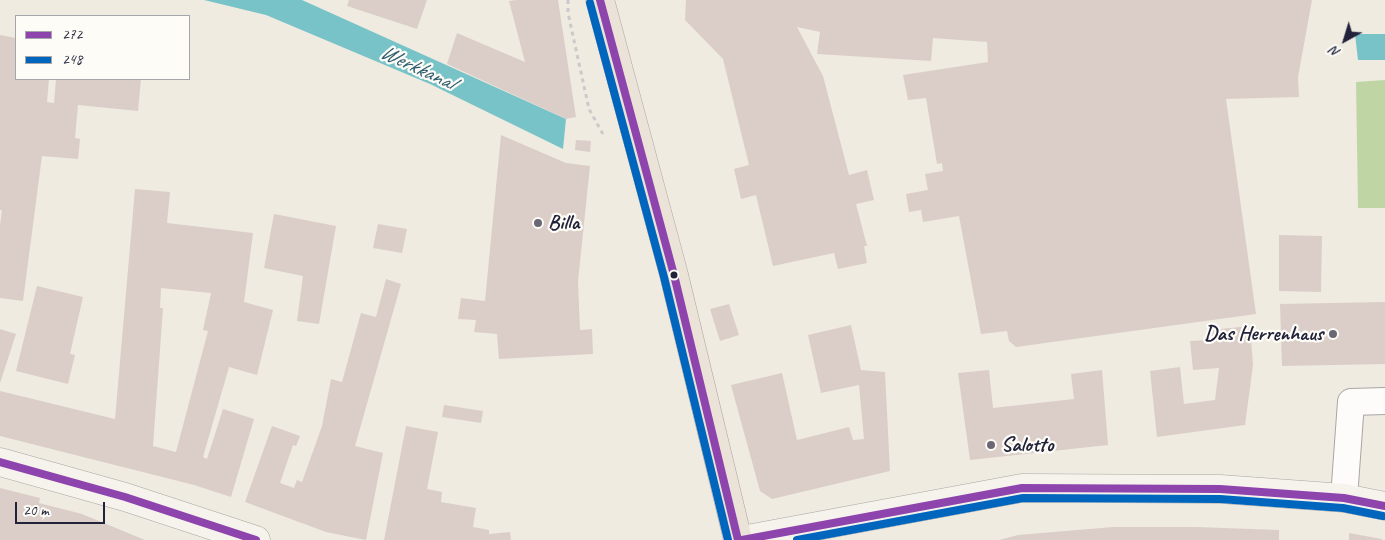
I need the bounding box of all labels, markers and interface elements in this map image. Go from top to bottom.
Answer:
legend [15,15,190,80]
north arrow [1320,15,1370,65]
text: 272 [62,25,82,44]
water label: Werkkanal [376,39,458,97]
text: N [1327,43,1344,61]
text: 248 [62,50,82,69]
place label: Billa [548,210,579,236]
marker: Billa [532,217,544,229]
unlabelled marker [669,270,679,280]
place label: Das Herrenhaus [1204,321,1323,347]
marker: Das Herrenhaus [1327,328,1339,340]
place label: Salotto [1001,432,1053,458]
marker: Salotto [985,439,997,451]
scale bar [18,492,108,524]
text: 20 m [23,501,49,520]

